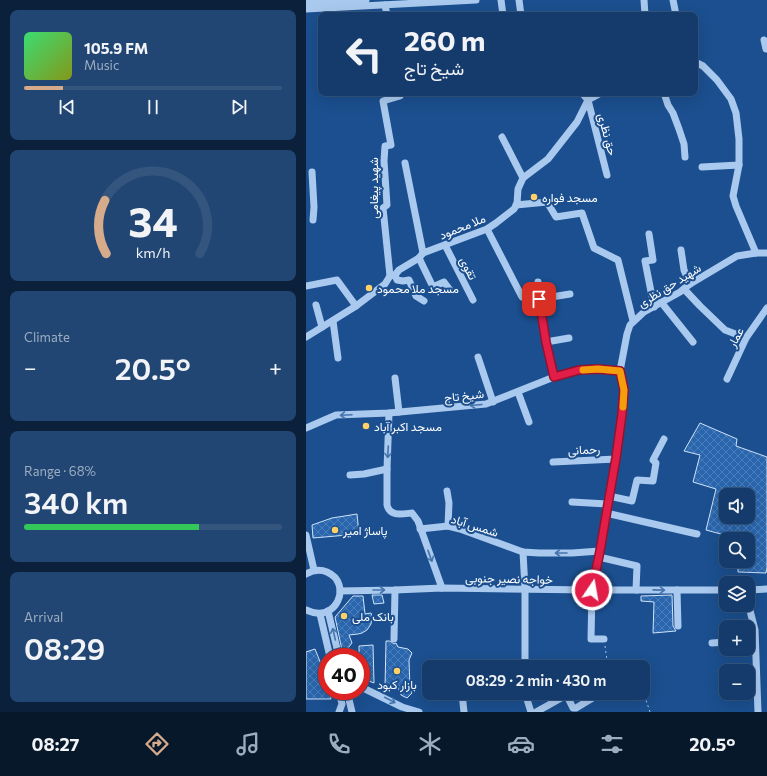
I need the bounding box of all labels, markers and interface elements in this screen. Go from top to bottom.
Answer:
text: 260 m [404,23,485,57]
icon: left [338,28,390,80]
text: 105.9 FM [84,39,148,57]
text: Music [84,57,119,73]
text: شیخ تاج [404,57,464,79]
icon: previous [56,96,78,118]
icon: pause [142,96,164,118]
icon: next [228,96,250,118]
street label: حق نظری [594,111,620,157]
street label: شهید پیغامی [366,157,382,219]
place label: مسجد فواره [542,190,598,206]
marker: مسجد فواره [529,192,539,202]
text: 34 [128,194,178,245]
street label: ملا محمود [437,210,488,243]
text: km/h [136,242,170,260]
street label: تقوی [456,254,481,283]
street label: شهید حق نظری [635,260,704,312]
place label: مسجد ملا محمود [377,281,459,297]
pin [522,282,556,316]
marker: مسجد ملا محمود [364,283,374,293]
icon: arrive [528,288,550,310]
street label: عمار [723,325,748,351]
text: Climate [24,329,70,345]
text: 20.5° [115,349,191,386]
text: − [24,354,37,381]
text: + [269,354,282,381]
street label: شیخ تاج [443,386,485,407]
one-way arrow [470,402,483,409]
one-way arrow [340,411,353,418]
place label: مسجد اکبر آباد [374,419,442,435]
marker: مسجد اکبر آباد [361,421,371,431]
street label: رحمانی [567,441,601,459]
one-way arrow [384,445,391,458]
text: Range · 68% [24,463,96,479]
text: 340 km [24,483,128,520]
map controls [719,488,755,700]
button: sound [719,488,755,524]
street label: شمس آباد [449,511,500,541]
place label: پاساژ امیر [342,523,388,539]
marker: پاساژ امیر [330,525,340,535]
button: search [719,532,755,568]
one-way arrow [555,549,568,557]
one-way arrow [427,550,435,562]
position arrow [571,569,613,611]
street label: خواجه نصیر جنوبی [465,570,553,588]
button: layers [719,576,755,612]
one-way arrow [652,586,665,594]
one-way arrow [372,587,385,594]
text: Arrival [24,609,63,625]
place label: بانک ملی [352,609,394,625]
marker: بانک ملی [339,611,349,621]
button: + [719,620,755,656]
one-way arrow [329,628,337,641]
text: 08:29 [24,629,105,666]
speed limit sign: 40 [318,648,370,700]
button: − [719,664,755,700]
marker: بازار کبود [392,666,402,676]
text: 08:29 · 2 min · 430 m [466,671,606,689]
place label: بازار کبود [377,677,417,693]
one-way arrow [383,697,395,705]
icon: directions [143,730,171,758]
icon: music [234,730,262,758]
icon: phone [325,730,353,758]
icon: climate [416,730,444,758]
icon: car [507,730,535,758]
icon: filters [598,730,626,758]
text: 08:27 [32,733,79,755]
text: 20.5° [689,733,735,755]

